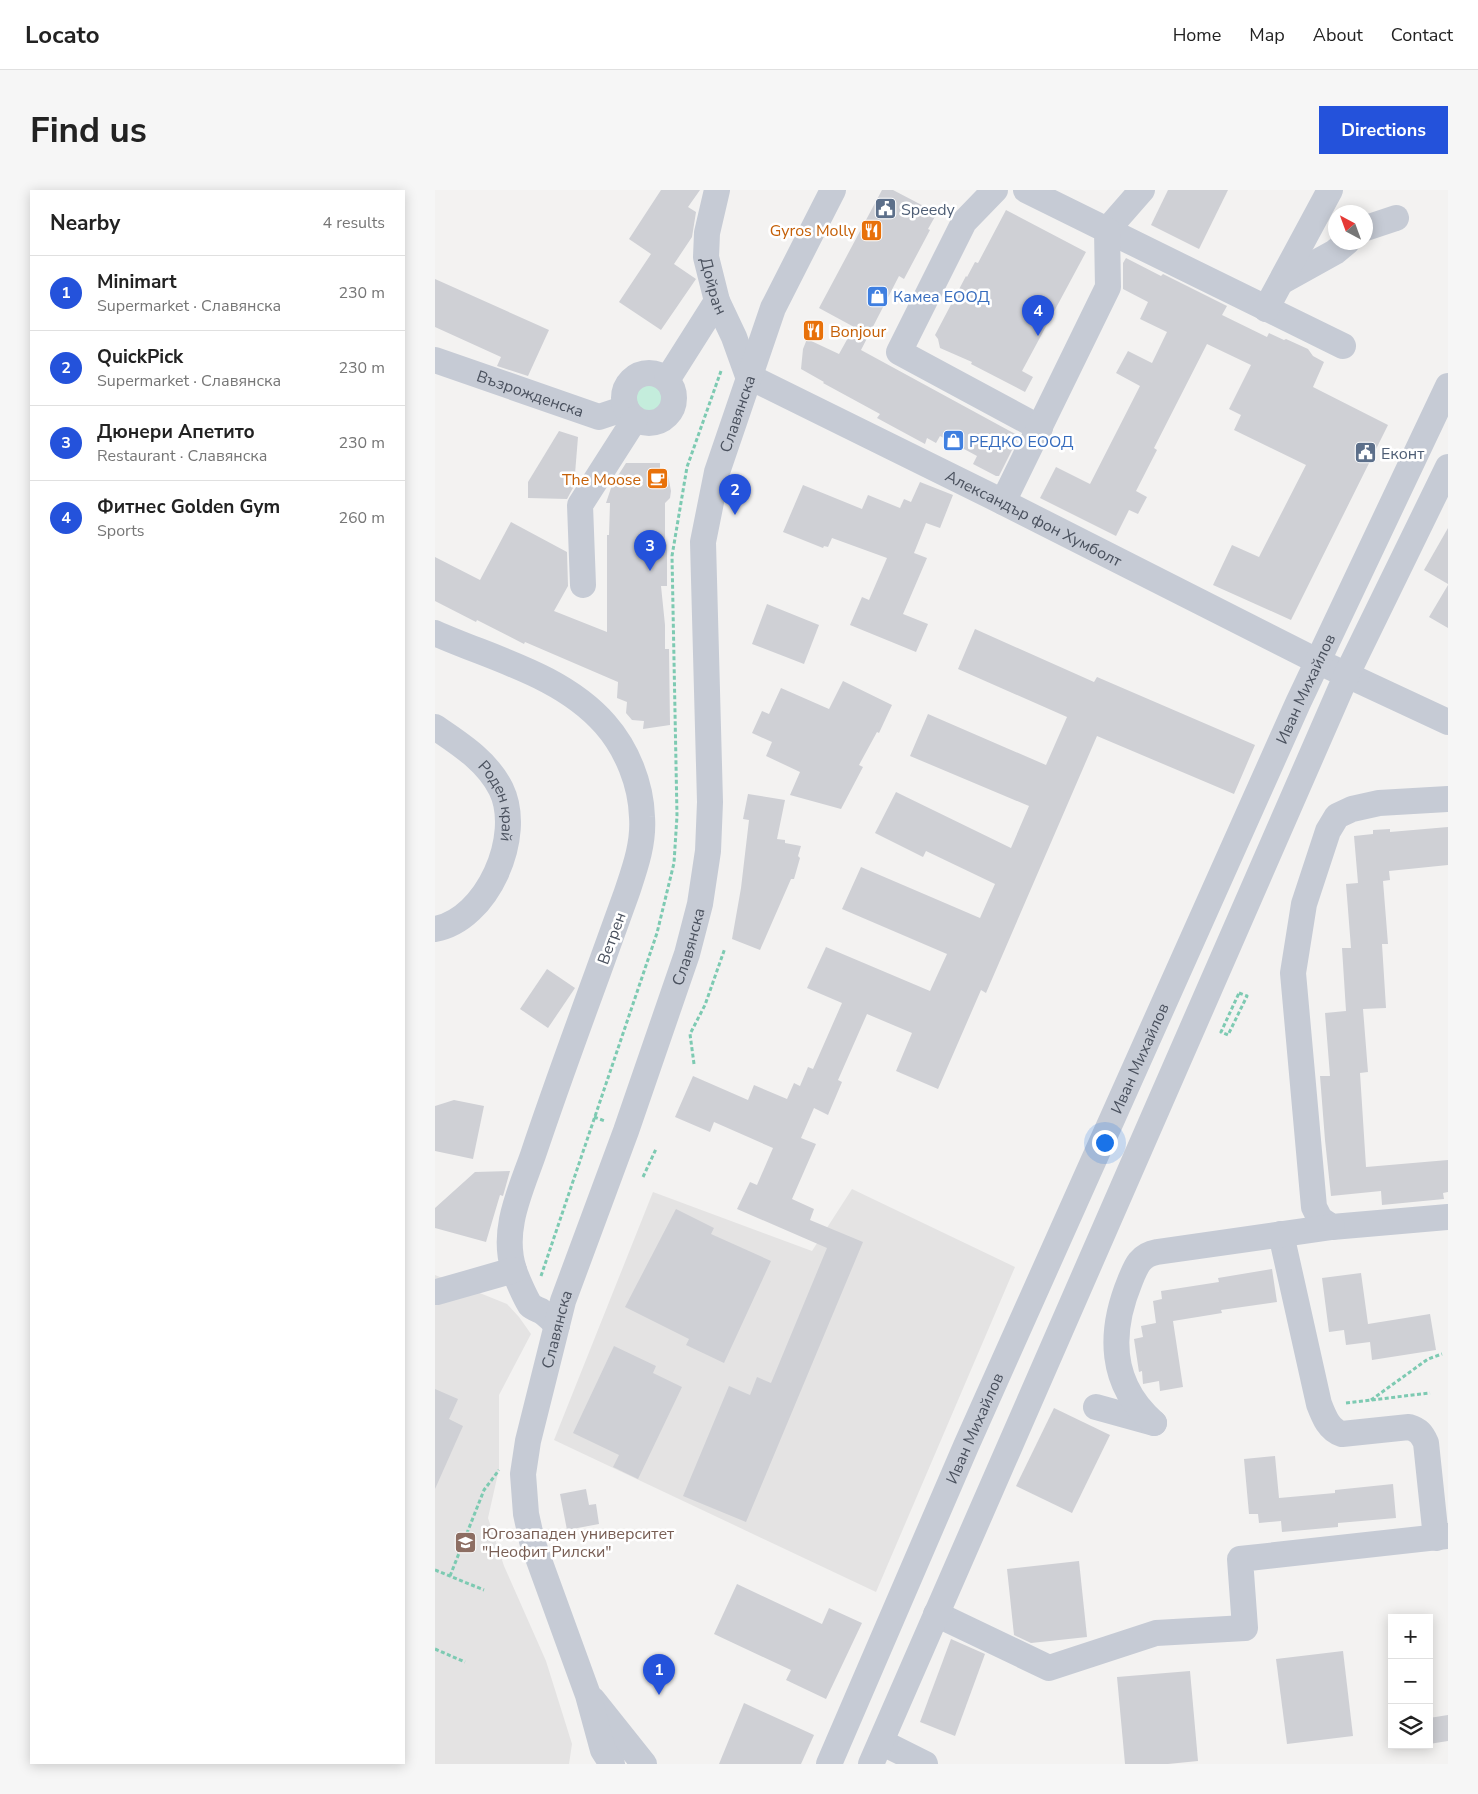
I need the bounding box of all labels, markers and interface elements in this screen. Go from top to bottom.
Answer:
text: Locato [25,19,100,51]
text: Home [1173,23,1221,47]
text: Map [1249,23,1285,47]
text: About [1313,23,1363,47]
text: Contact [1391,23,1453,47]
button: Directions [1319,106,1448,154]
text: Find us [30,107,147,154]
public building icon: Speedy [873,197,897,221]
place label: Speedy [901,199,956,221]
north arrow [1328,205,1373,250]
text: Nearby [50,209,120,237]
text: 4 results [323,212,385,234]
restaurant icon: Gyros Molly [860,218,884,242]
place label: Gyros Molly [770,220,857,242]
street label: Дойран [695,255,732,318]
text: Minimart [97,269,177,295]
text: 1 [61,282,71,304]
text: 230 m [338,282,385,304]
shop icon: Камеа ЕООД [865,284,889,308]
place label: Камеа ЕООД [893,286,990,308]
text: Supermarket · Славянска [97,295,281,317]
pin: 4 [1022,295,1054,336]
restaurant icon: Bonjour [802,319,826,343]
place label: Bonjour [830,321,886,343]
text: QuickPick [97,344,183,370]
text: 2 [61,357,71,379]
text: 230 m [338,357,385,379]
street label: Възрожденска [474,365,587,423]
text: Supermarket · Славянска [97,370,281,392]
street label: Славянска [715,372,761,455]
text: Дюнери Апетито [97,419,255,445]
shop icon: РЕДКО ЕООД [941,429,965,453]
place label: РЕДКО ЕООД [969,431,1074,453]
text: 3 [61,432,71,454]
text: 230 m [338,432,385,454]
public building icon: Еконт [1353,441,1377,465]
place label: Еконт [1381,443,1425,465]
text: Restaurant · Славянска [97,445,267,467]
street label: Александър фон Хумболт [941,465,1126,573]
cafe icon: The Moose [645,467,669,491]
place label: The Moose [562,469,641,491]
pin: 2 [719,474,751,515]
text: Фитнес Golden Gym [97,494,280,520]
text: 4 [61,507,71,529]
text: 260 m [338,507,385,529]
text: Sports [97,520,145,542]
pin: 3 [634,530,666,571]
street label: Иван Михайлов [1271,630,1341,748]
street label: Роден край [473,756,518,843]
street label: Славянска [667,905,711,989]
street label: Ветрен [592,909,632,968]
street label: Иван Михайлов [1106,999,1175,1118]
your location [1092,1130,1118,1156]
street label: Славянска [537,1287,578,1371]
street label: Иван Михайлов [941,1369,1009,1487]
place label: Югозападен университет "Неофит Рилски" [482,1523,675,1563]
school or university icon: Югозападен университет "Неофит Рилски" [454,1530,478,1554]
map controls [1388,1614,1433,1749]
button: + [1388,1614,1433,1659]
pin: 1 [643,1654,675,1695]
button: − [1388,1659,1433,1704]
button: layers [1388,1704,1433,1749]

